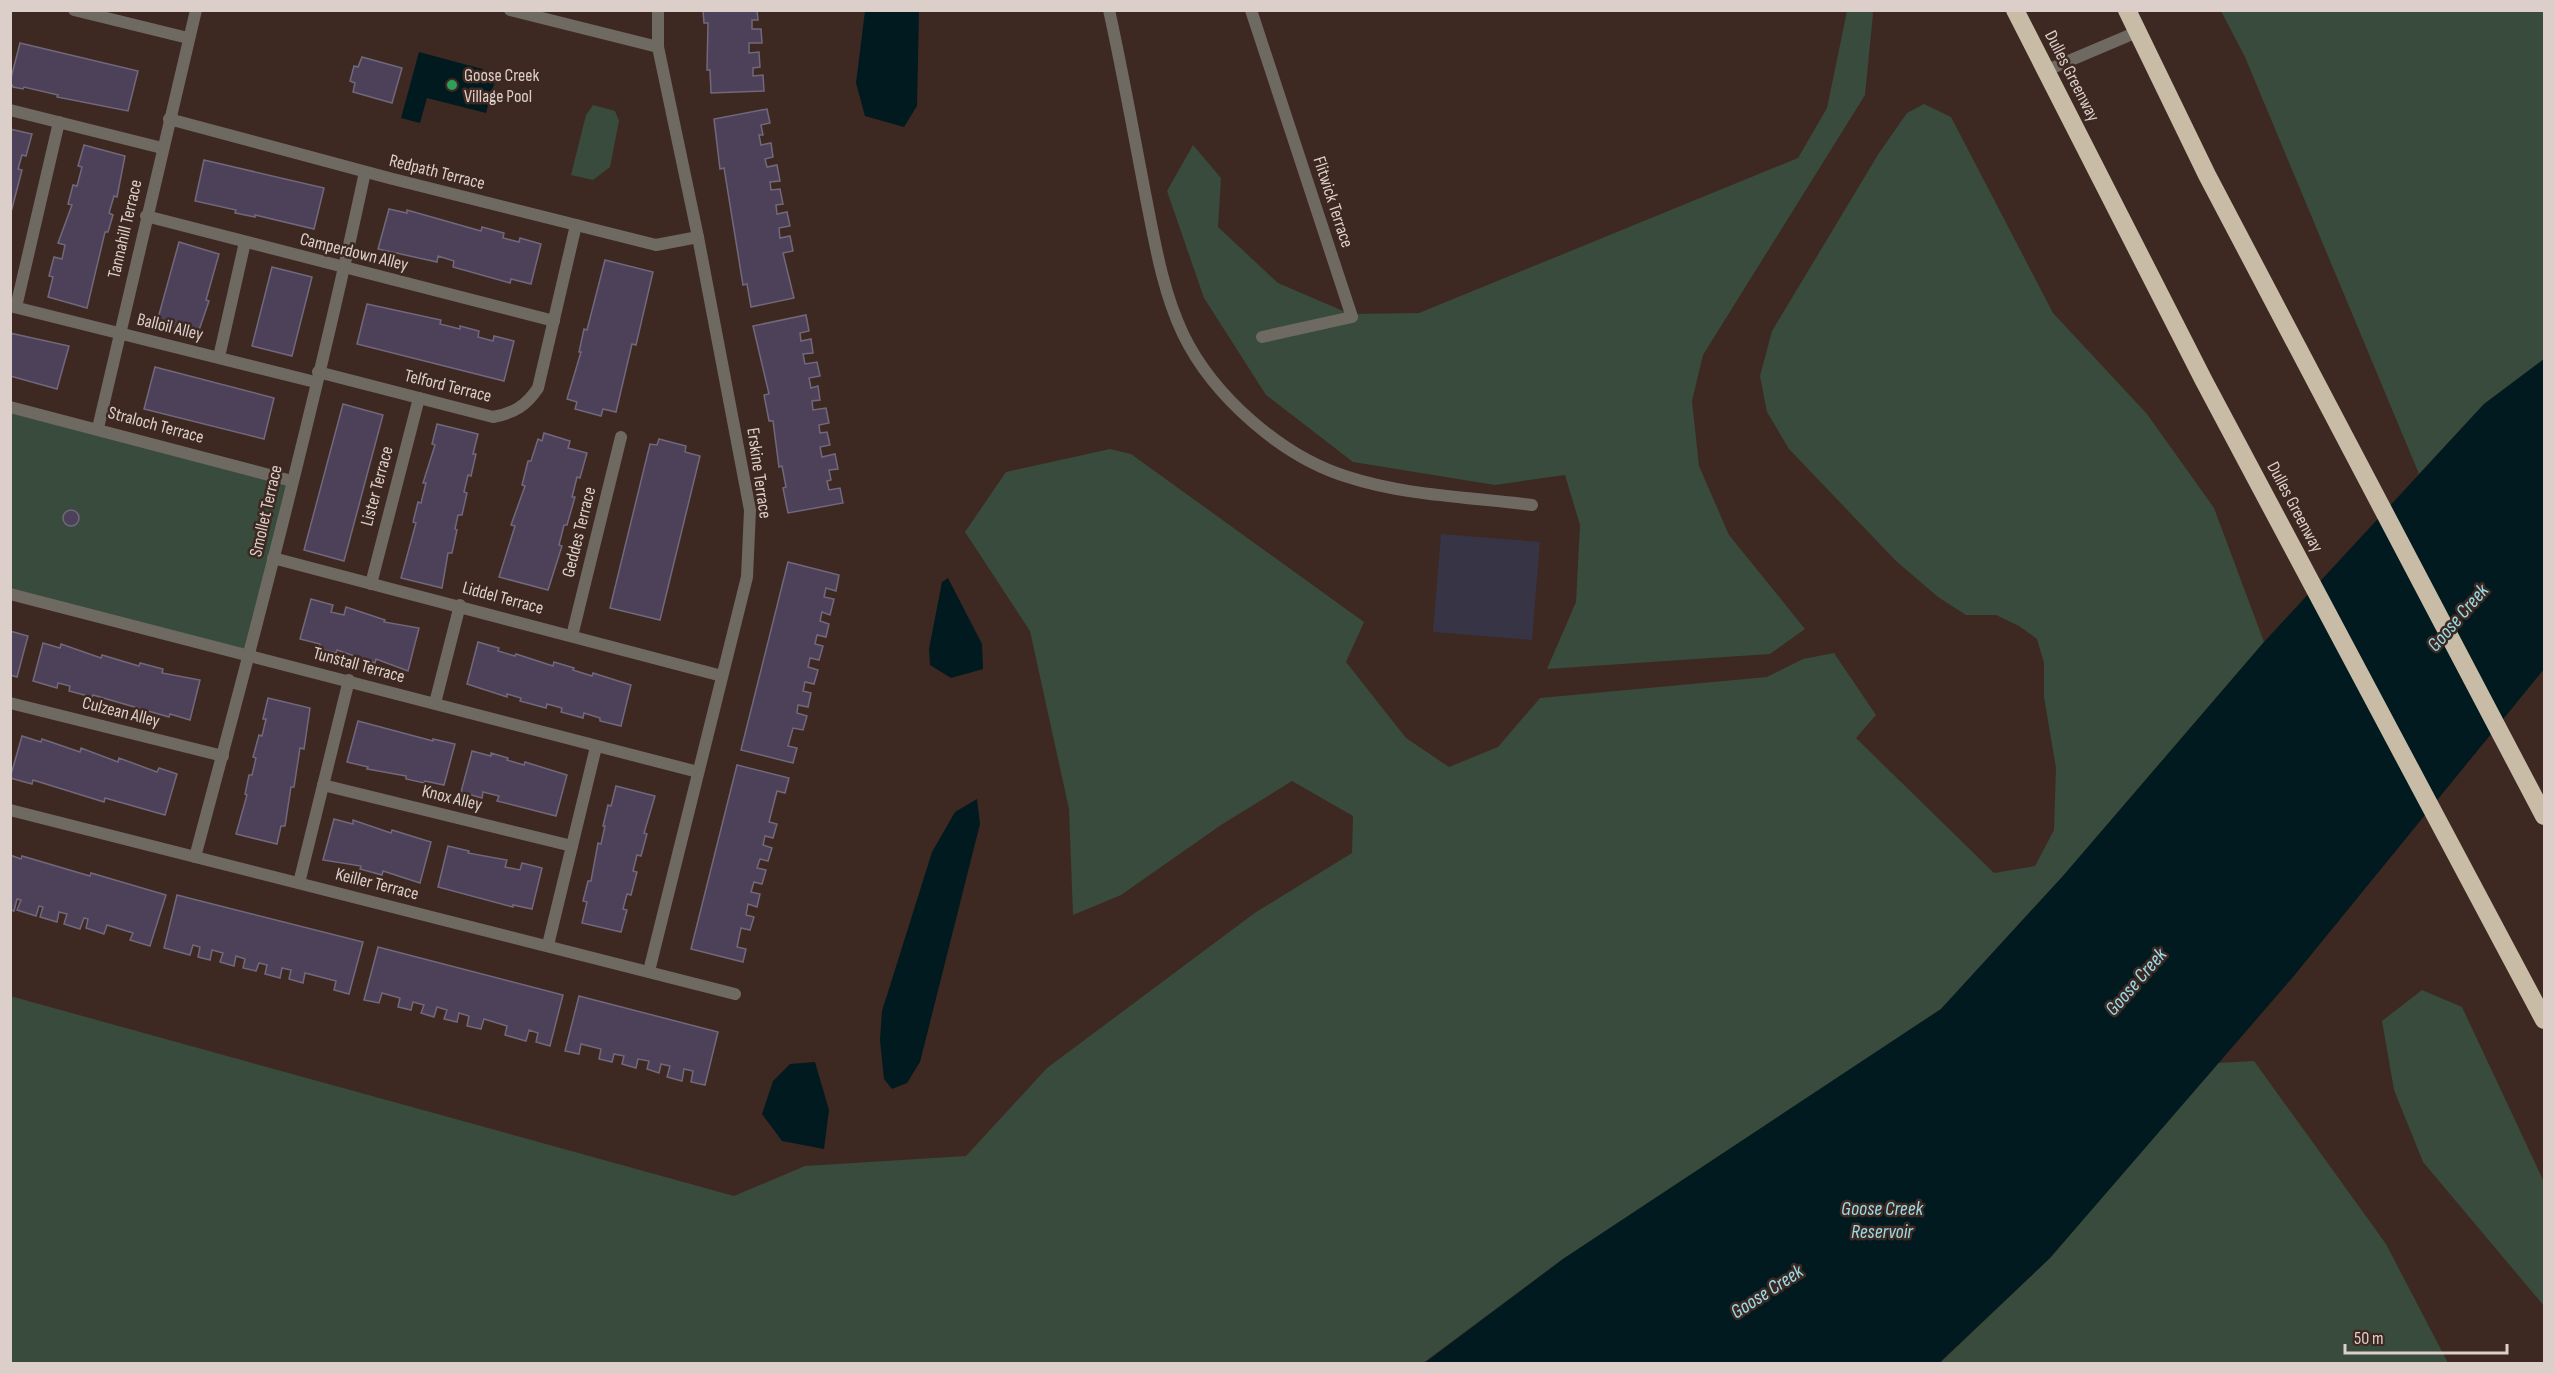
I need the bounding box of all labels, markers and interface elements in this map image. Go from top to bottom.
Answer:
street label: Dulles Greenway [2040,27,2104,125]
place label: Goose Creek Village Pool [464,65,540,107]
marker: Goose Creek Village Pool [445,78,459,92]
street label: Redpath Terrace [387,150,487,194]
street label: Flitwick Terrace [1308,154,1358,250]
street label: Tannahill Terrace [103,178,147,280]
street label: Camperdown Alley [298,228,410,276]
street label: Balloil Alley [135,309,205,345]
street label: Telford Terrace [402,365,494,407]
street label: Straloch Terrace [106,402,206,448]
street label: Erskine Terrace [742,426,776,520]
street label: Lister Terrace [356,444,398,528]
street label: Dulles Greenway [2262,458,2328,556]
street label: Smollet Terrace [245,463,287,559]
street label: Geddes Terrace [558,485,600,579]
street label: Liddel Terrace [460,577,546,619]
water label: Goose Creek [2422,579,2494,657]
street label: Tunstall Terrace [311,643,407,687]
street label: Culzean Alley [80,692,162,732]
street label: Knox Alley [420,780,484,816]
street label: Keiller Terrace [333,864,421,904]
water label: Goose Creek [2100,943,2172,1021]
water label: Goose Creek Reservoir [1841,1197,1923,1244]
water label: Goose Creek [1726,1259,1808,1324]
scale bar [2345,1317,2507,1355]
text: 50 m [2354,1328,2384,1349]

